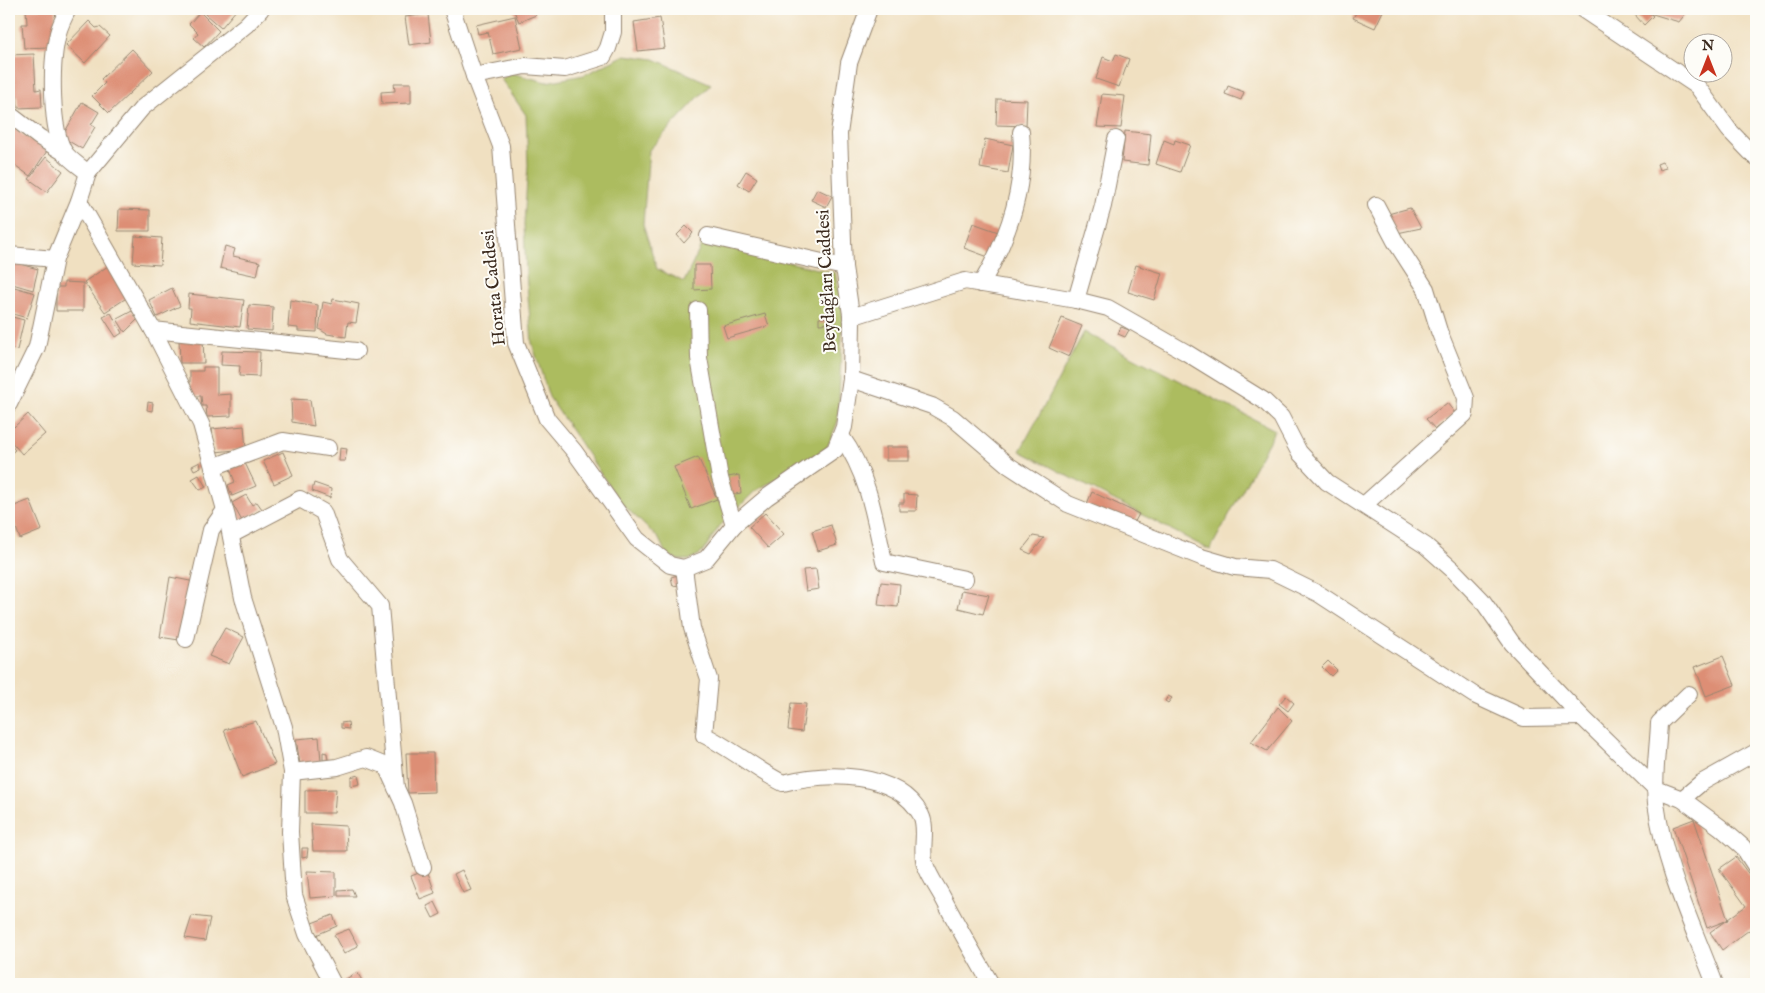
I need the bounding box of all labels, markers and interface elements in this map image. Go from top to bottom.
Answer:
north arrow [1682,32,1732,82]
text: N [1701,37,1714,55]
street label: Beydağları Caddesi [812,209,843,353]
street label: Horata Caddesi [477,229,512,347]

